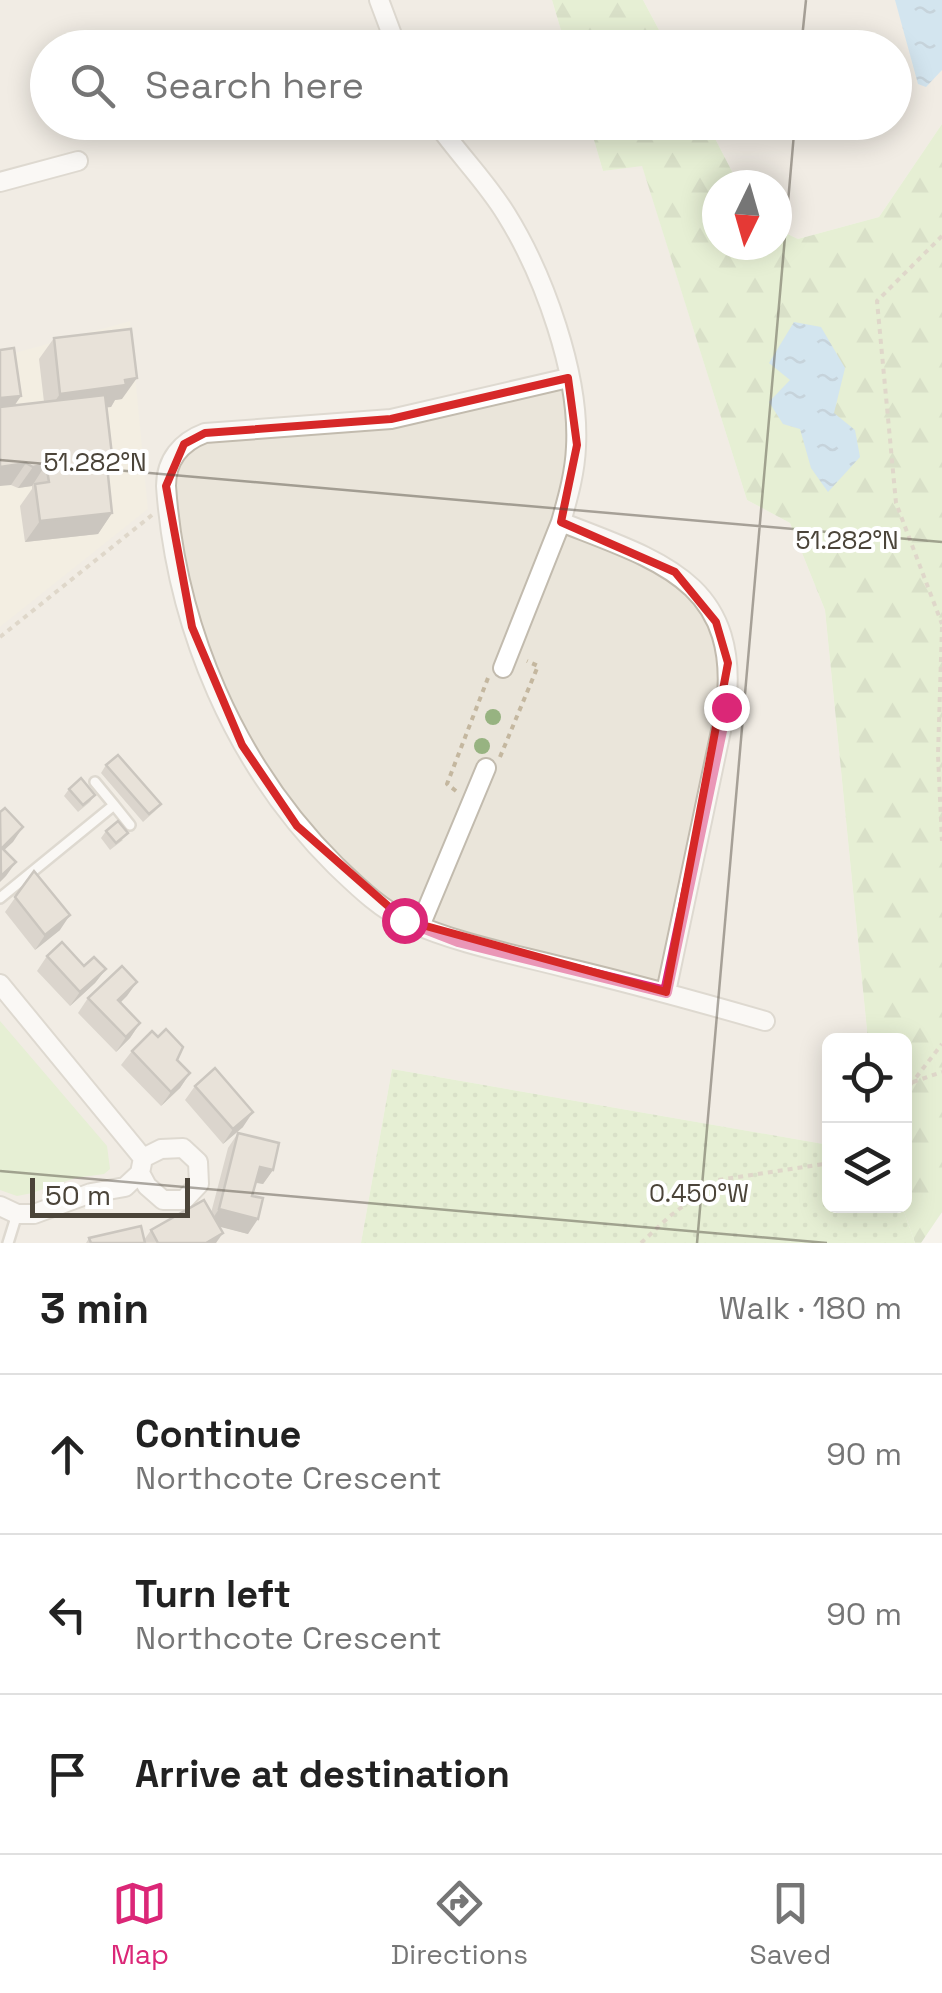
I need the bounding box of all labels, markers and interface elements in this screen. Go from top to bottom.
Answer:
search box [30,30,912,140]
icon: search [65,58,120,113]
text: Search here [145,61,364,109]
north arrow [702,170,792,260]
text: 51.282°N [43,446,147,478]
text: 51.282°N [795,524,899,556]
route end [704,685,750,731]
route start [382,898,428,944]
map controls [822,1033,912,1213]
button: locate [822,1033,912,1123]
button: layers [822,1123,912,1213]
scale bar [30,1173,190,1218]
text: 50 m [45,1177,111,1213]
text: 0.450°W [649,1177,749,1209]
text: 3 min [40,1282,149,1335]
text: Walk · 180 m [719,1288,902,1328]
text: Continue [135,1410,301,1458]
icon: ahead [40,1427,95,1482]
text: 90 m [826,1434,902,1474]
text: Northcote Crescent [135,1458,442,1498]
text: Turn left [135,1570,291,1618]
icon: left [40,1587,95,1642]
text: 90 m [826,1594,902,1634]
text: Northcote Crescent [135,1618,442,1658]
icon: arrive [40,1747,95,1802]
text: Arrive at destination [135,1750,510,1798]
tab: Map [111,1876,169,1972]
tab: Directions [391,1876,528,1972]
tab: Saved [750,1876,831,1972]

